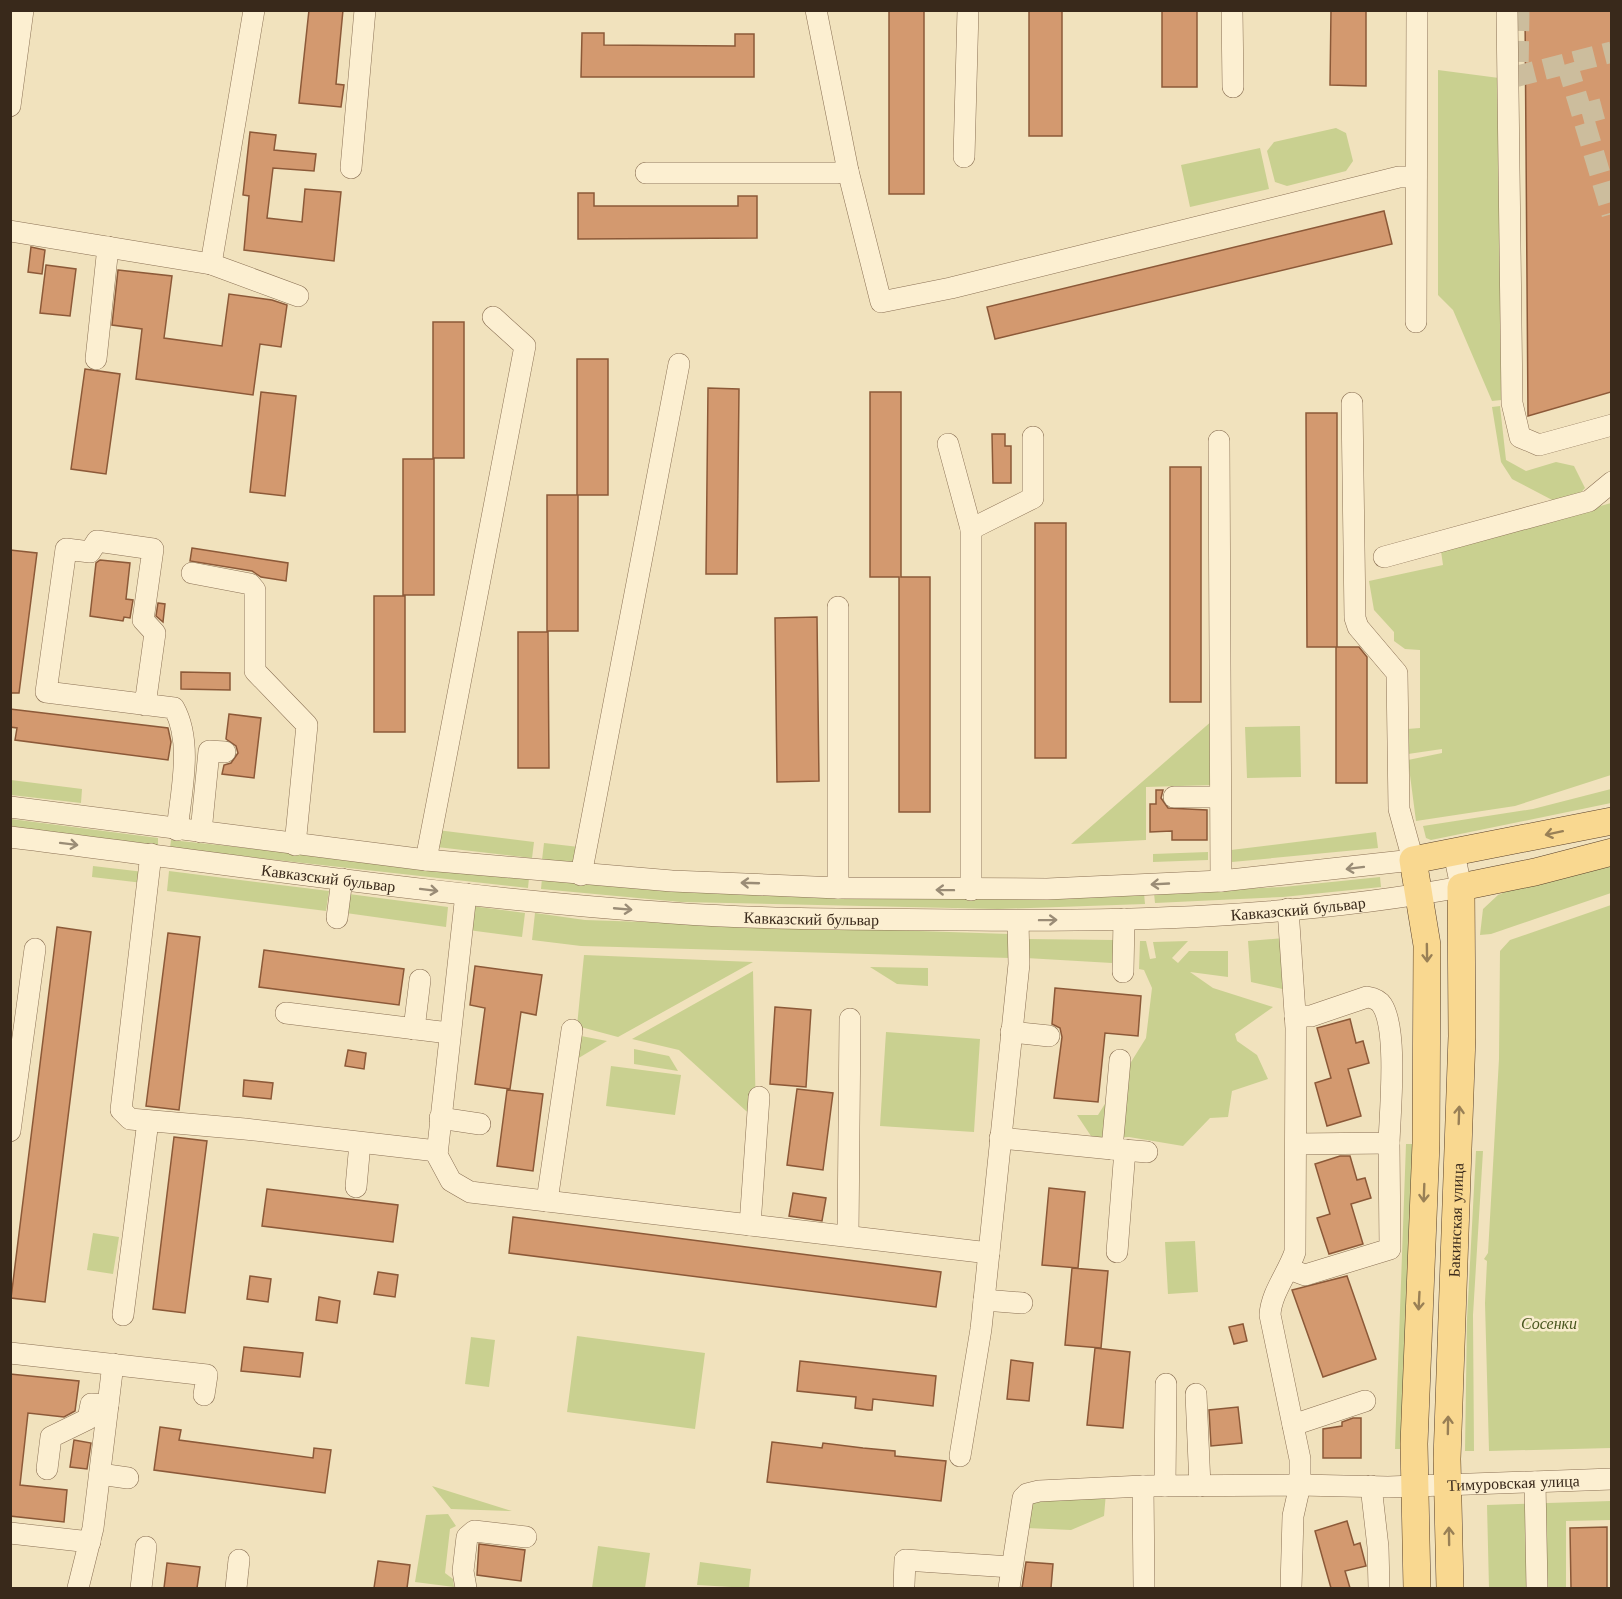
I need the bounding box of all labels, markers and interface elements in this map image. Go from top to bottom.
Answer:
one-way arrow [1545,828,1565,839]
one-way arrow [58,839,78,850]
street label: Кавказский бульвар [260,859,397,896]
one-way arrow [1345,862,1365,873]
one-way arrow [740,878,760,889]
one-way arrow [1151,879,1171,890]
one-way arrow [418,884,438,895]
one-way arrow [935,884,955,896]
street label: Кавказский бульвар [1230,892,1367,924]
one-way arrow [612,904,632,915]
street label: Кавказский бульвар [743,907,879,929]
one-way arrow [1038,915,1058,926]
one-way arrow [1421,942,1433,962]
one-way arrow [1454,1105,1465,1125]
street label: Бакинская улица [1443,1163,1467,1278]
one-way arrow [1418,1182,1429,1202]
one-way arrow [1414,1290,1425,1310]
park label: Сосенки [1521,1313,1577,1333]
one-way arrow [1442,1416,1454,1436]
street label: Тимуровская улица [1447,1470,1580,1495]
one-way arrow [1443,1527,1455,1547]

